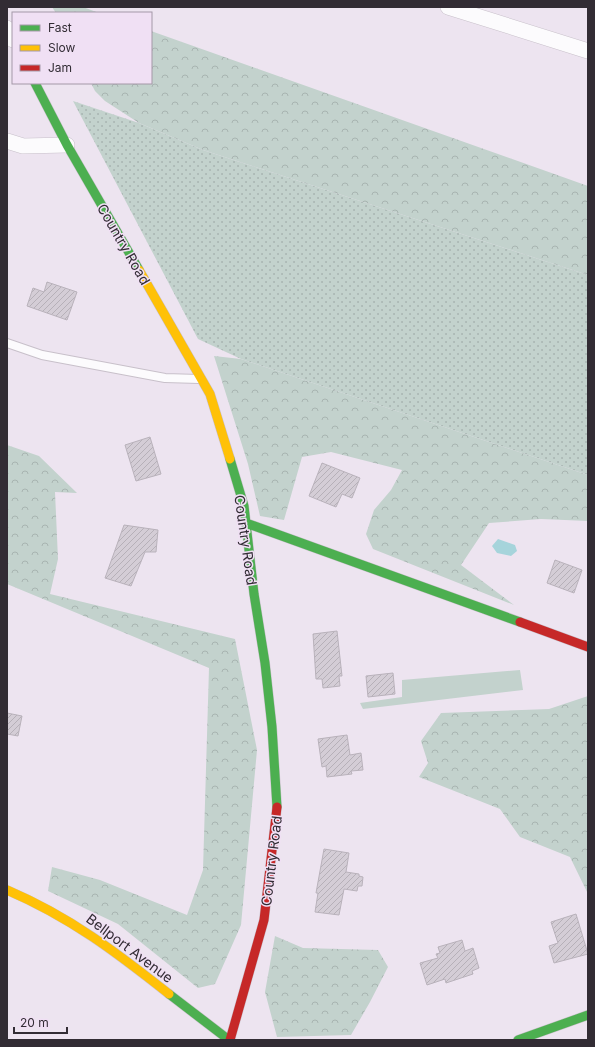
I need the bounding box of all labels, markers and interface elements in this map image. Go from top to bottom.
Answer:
legend [12,12,152,84]
text: Fast [48,20,72,35]
text: Slow [48,40,76,55]
text: Jam [48,60,72,75]
street label: Country Road [94,200,154,288]
street label: Country Road [231,494,261,586]
street label: Country Road [257,815,285,907]
street label: Bellport Avenue [83,910,177,986]
scale bar [14,1009,67,1035]
text: 20 m [20,1015,49,1030]

